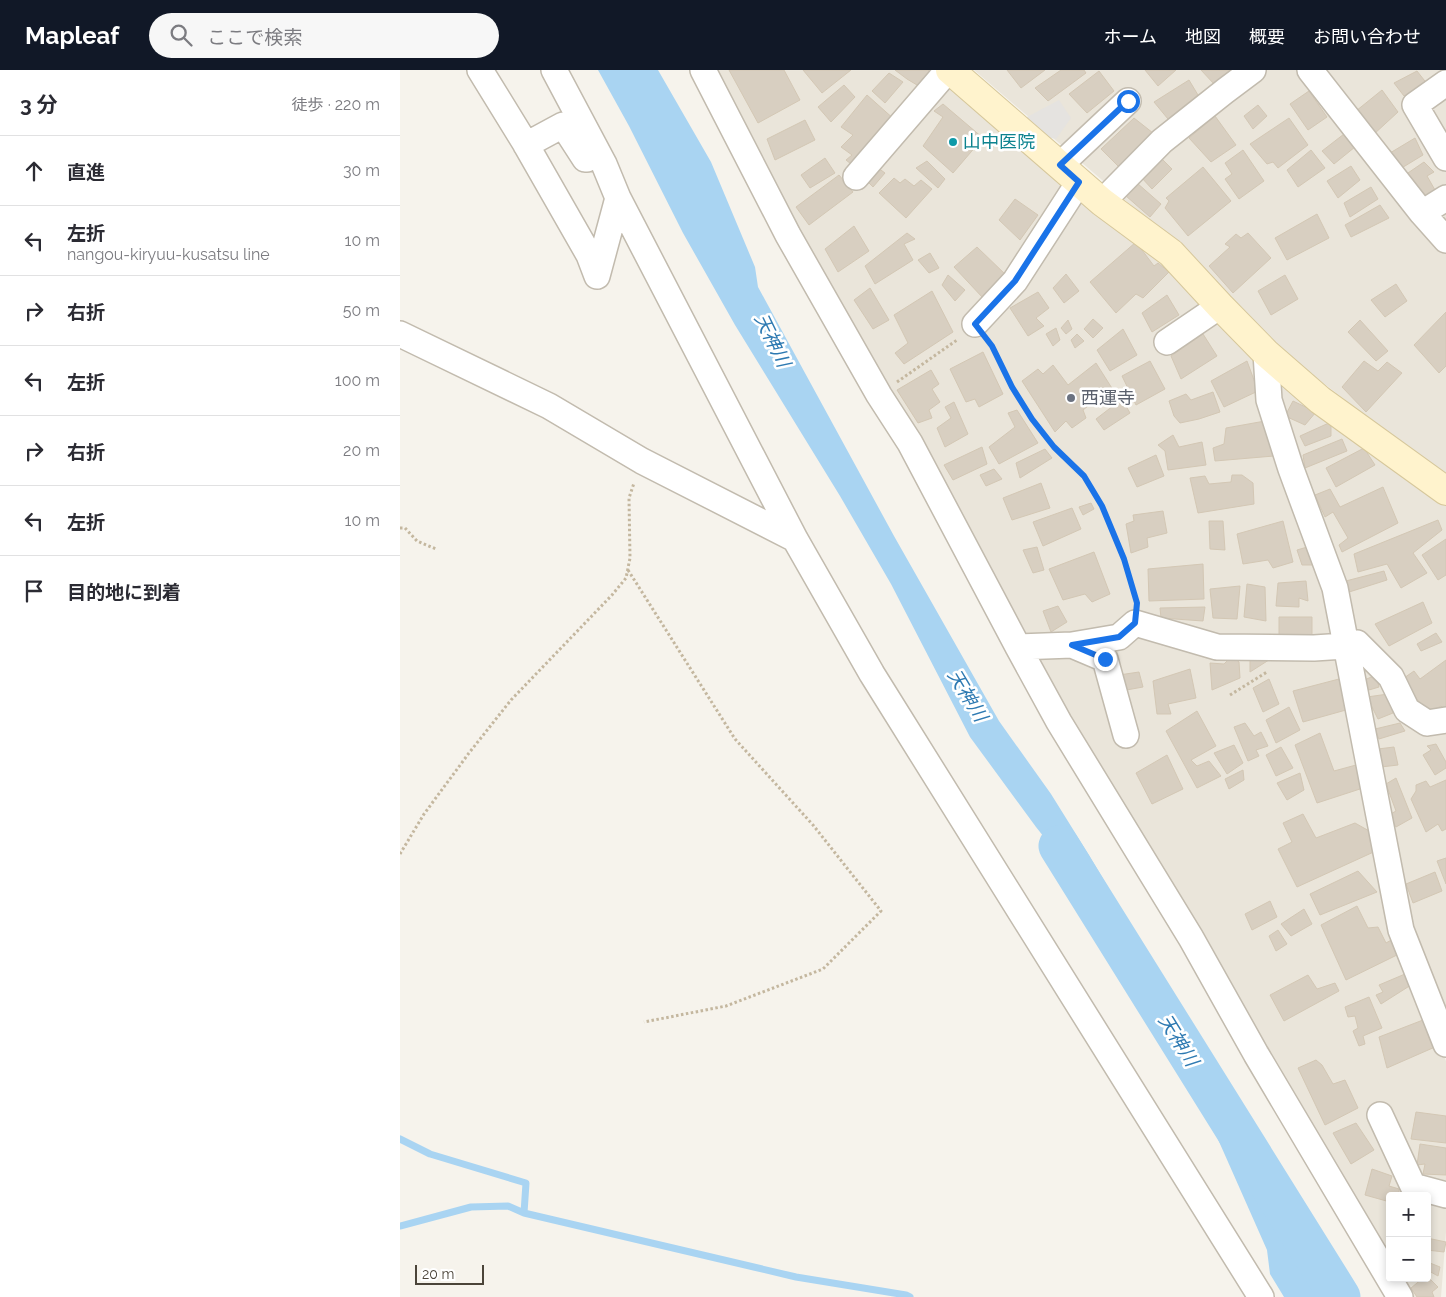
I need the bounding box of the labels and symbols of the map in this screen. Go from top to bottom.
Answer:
route start [1117,90,1140,113]
place label: 山中医院 [963,131,1035,152]
marker: 山中医院 [947,136,959,148]
water label: 天神川 [751,310,796,372]
place label: 西運寺 [1081,387,1135,408]
marker: 西運寺 [1065,392,1077,404]
route end [1094,648,1117,671]
water label: 天神川 [944,665,993,727]
water label: 天神川 [1155,1010,1204,1072]
scale bar [415,1262,484,1285]

